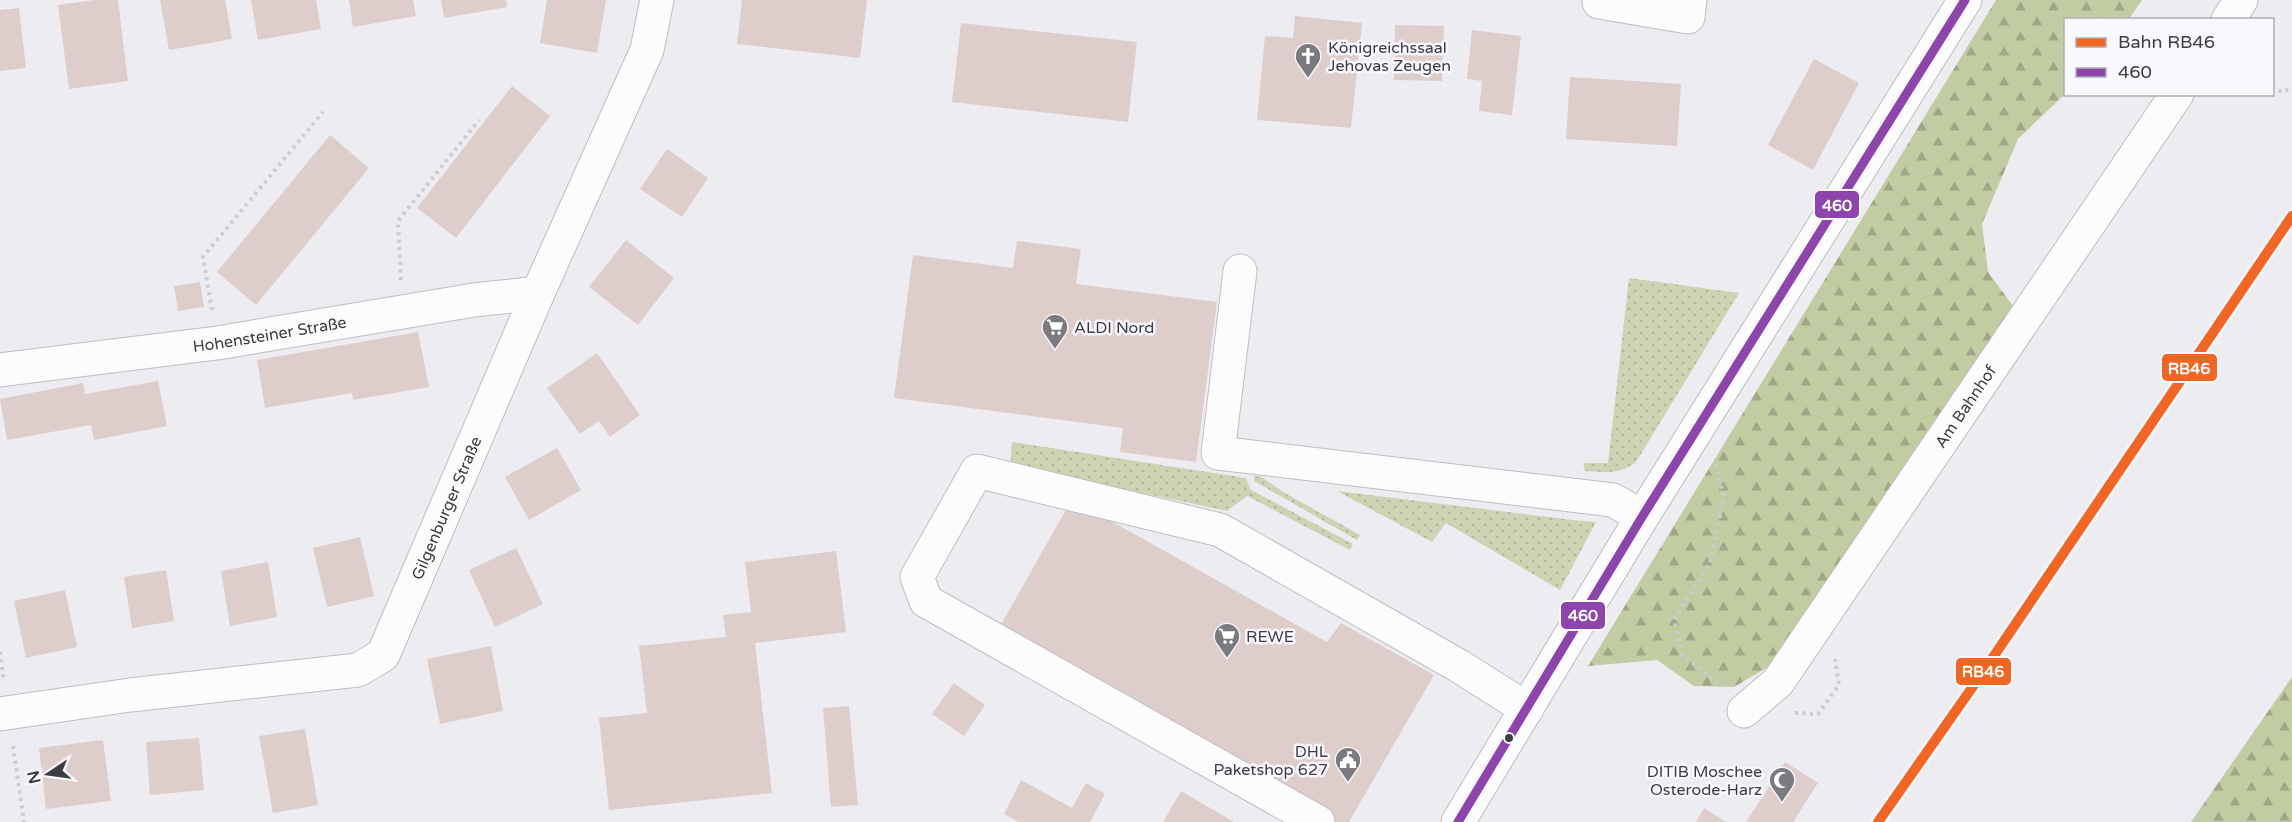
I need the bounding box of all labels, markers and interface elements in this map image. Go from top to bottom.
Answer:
legend [2064,18,2274,96]
text: Bahn RB46 [2118,31,2215,53]
place label: Königreichssaal Jehovas Zeugen [1328,38,1451,76]
church icon: Königreichssaal Jehovas Zeugen [1293,41,1323,79]
text: 460 [2118,61,2152,83]
line badge: 460 [1814,190,1860,219]
text: 460 [1822,196,1852,216]
street label: Hohensteiner Straße [192,312,348,357]
supermarket icon: ALDI Nord [1040,312,1070,350]
place label: ALDI Nord [1074,318,1154,338]
line badge: RB46 [2161,353,2218,382]
text: RB46 [2168,359,2210,379]
street label: Am Bahnhof [1931,361,2002,452]
street label: Gilgenburger Straße [407,434,486,583]
line badge: 460 [1560,601,1606,630]
text: 460 [1568,606,1598,626]
supermarket icon: REWE [1212,621,1242,659]
place label: REWE [1246,627,1294,647]
line badge: RB46 [1955,657,2012,686]
text: RB46 [1962,662,2004,682]
unlabelled marker [1503,732,1515,744]
place label: DHL Paketshop 627 [1213,742,1328,780]
north arrow [18,744,78,804]
public building icon: DHL Paketshop 627 [1333,745,1363,783]
place label: DITIB Moschee Osterode-Harz [1647,762,1762,800]
mosque icon: DITIB Moschee Osterode-Harz [1767,765,1797,803]
text: N [23,769,46,786]

